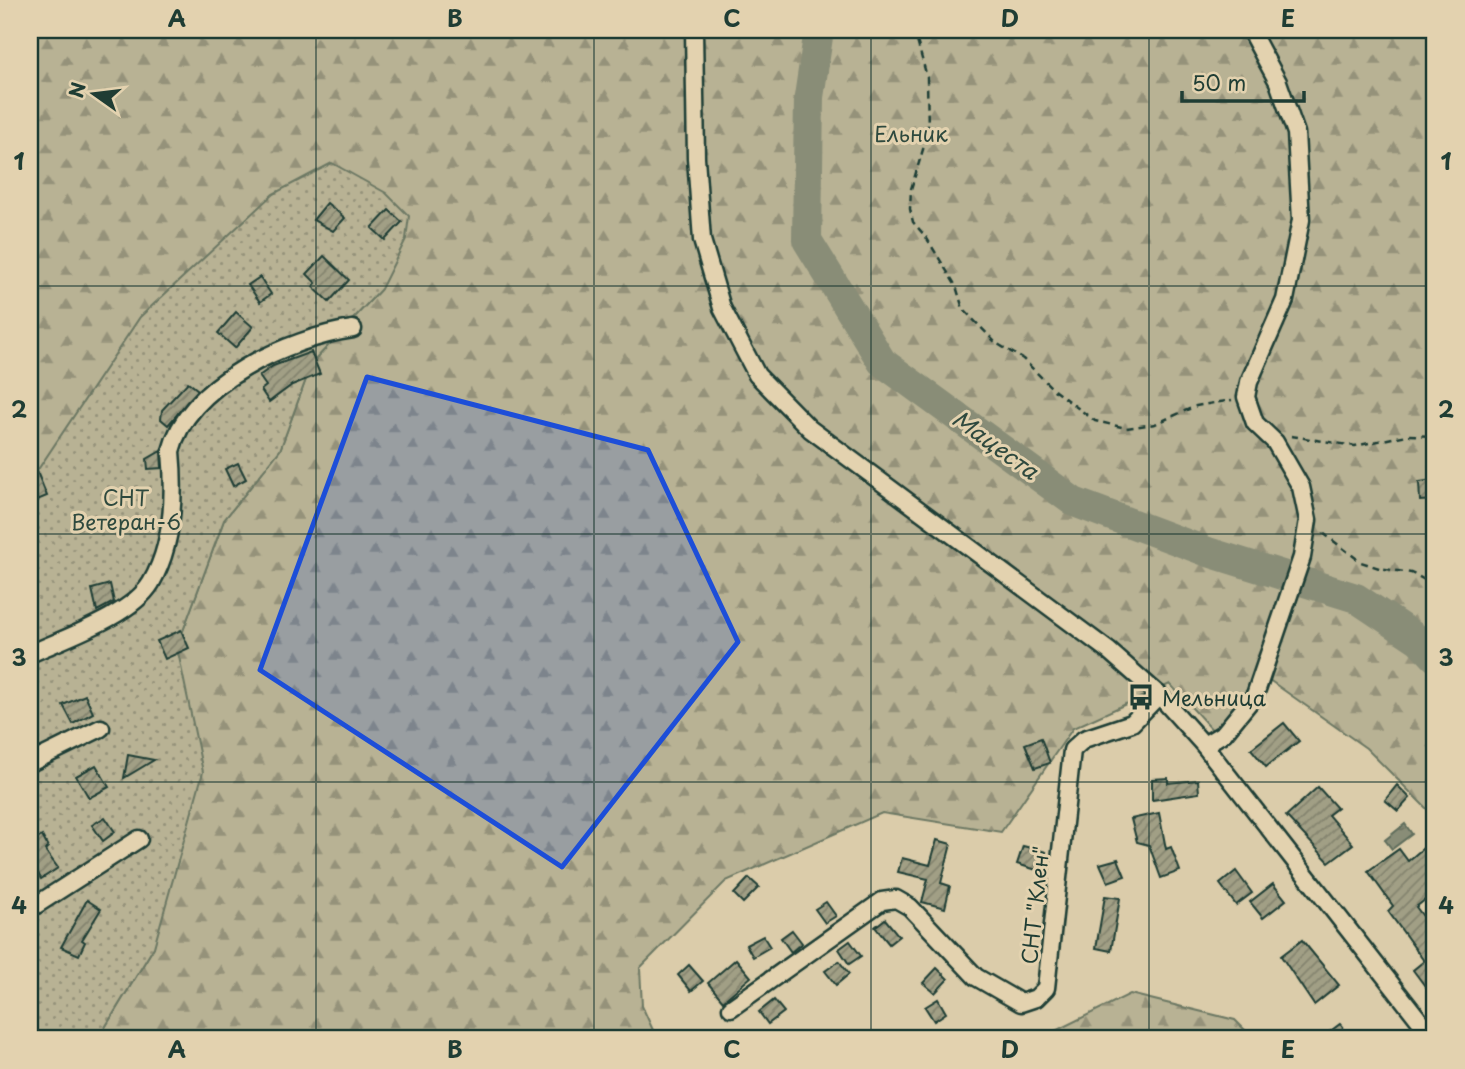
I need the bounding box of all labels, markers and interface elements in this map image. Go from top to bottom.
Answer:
text: A [168,0,186,35]
text: B [447,0,463,35]
text: C [723,0,741,35]
text: D [1001,0,1019,35]
text: E [1281,0,1295,35]
north arrow [60,60,130,130]
scale bar [1182,60,1304,104]
text: 50 m [1192,66,1246,98]
text: N [61,79,92,100]
park label: Ельник [874,117,948,149]
text: 1 [14,143,25,178]
text: 1 [1441,143,1452,178]
text: 2 [11,391,27,426]
text: 2 [1438,391,1454,426]
water label: Мацеста [946,401,1047,488]
park label: СНТ Ветеран-6 [71,481,181,537]
text: 3 [11,639,27,674]
text: 3 [1438,639,1454,674]
place label: Мельница [1162,681,1267,713]
bus stop icon: Мельница [1126,682,1156,712]
street label: СНТ "Клен" [1012,844,1056,966]
text: 4 [11,887,27,922]
text: 4 [1438,887,1454,922]
text: A [168,1031,186,1066]
text: B [447,1031,463,1066]
text: C [723,1031,741,1066]
text: D [1001,1031,1019,1066]
text: E [1281,1031,1295,1066]

